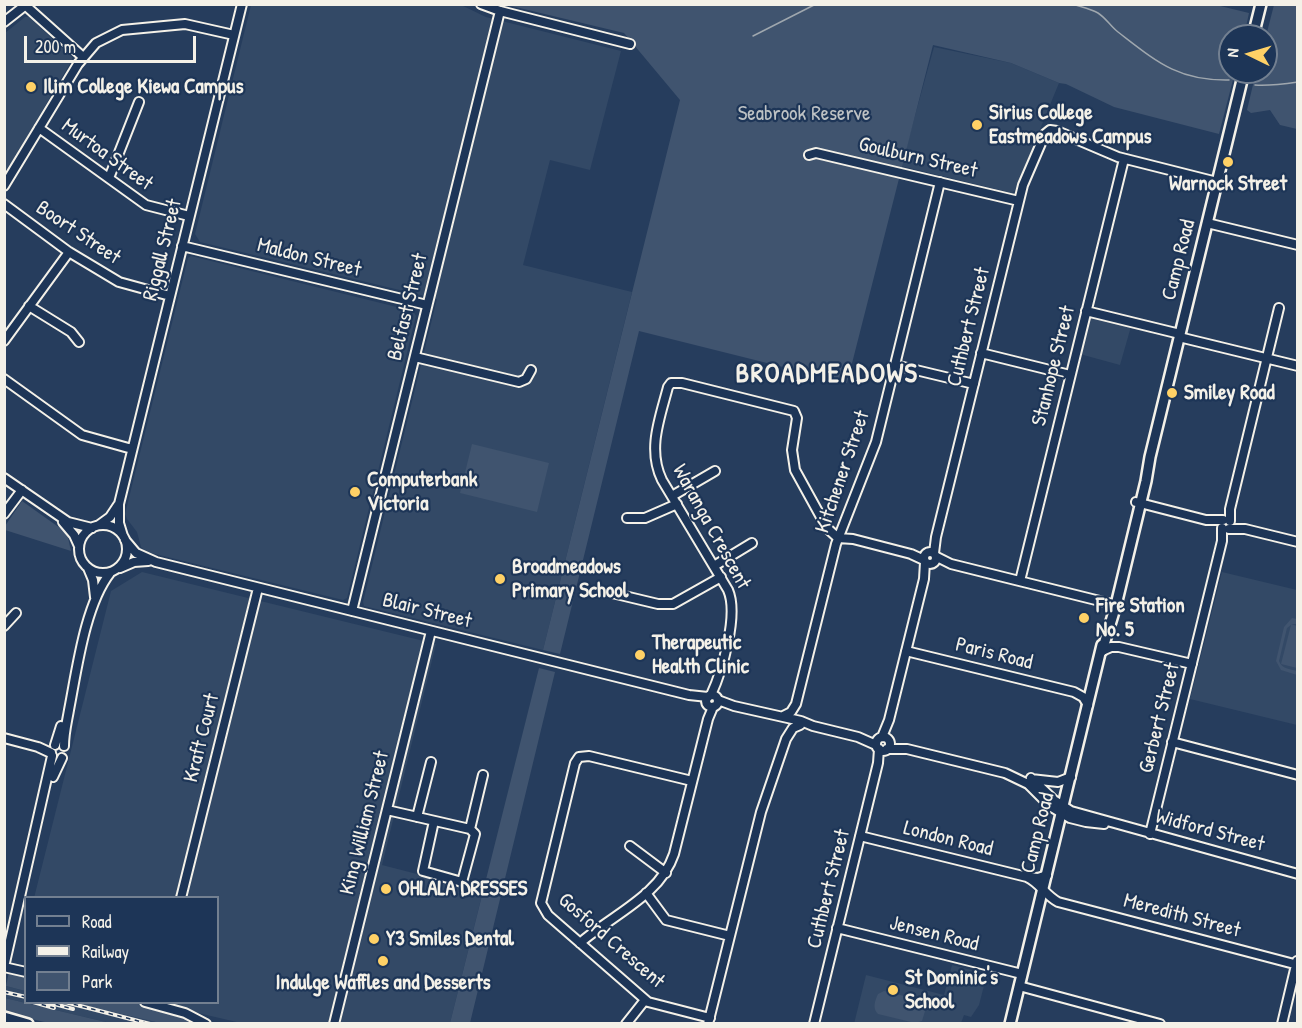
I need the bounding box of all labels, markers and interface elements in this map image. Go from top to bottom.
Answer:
scale bar [27,24,200,62]
north arrow [1218,24,1278,84]
text: 200 m [35,34,76,59]
text: N [1221,47,1243,58]
place label: Ilim College Kiewa Campus [43,74,244,100]
marker: Ilim College Kiewa Campus [24,80,38,94]
place label: Sirius College Eastmeadows Campus [989,100,1151,150]
park label: Seabrook Reserve [738,101,870,127]
street label: Murtoa Street [56,113,158,197]
marker: Sirius College Eastmeadows Campus [970,118,984,132]
street label: Goulburn Street [856,132,980,184]
marker: Warnock Street [1221,155,1235,169]
place label: Warnock Street [1169,171,1287,197]
street label: Boort Street [31,196,125,270]
street label: Riggall Street [138,197,188,303]
street label: Camp Road [1157,217,1201,303]
street label: Maldon Street [254,233,364,283]
street label: Belfast Street [383,251,433,363]
street label: Cuthbert Street [942,265,996,389]
street label: Stanhope Street [1027,303,1081,429]
district label: BROADMEADOWS [736,359,918,391]
place label: Smiley Road [1184,380,1275,406]
marker: Smiley Road [1165,386,1179,400]
street label: Kitchener Street [810,407,876,537]
street label: Waranga Crescent [666,460,756,594]
place label: Computerbank Victoria [367,467,477,517]
marker: Computerbank Victoria [348,485,362,499]
place label: Broadmeadows Primary School [512,554,628,604]
marker: Broadmeadows Primary School [493,572,507,586]
street label: Blair Street [380,588,474,634]
place label: Fire Station No. 5 [1096,593,1185,643]
marker: Fire Station No. 5 [1077,611,1091,625]
place label: Therapeutic Health Clinic [652,630,749,680]
street label: Paris Road [953,632,1035,676]
marker: Therapeutic Health Clinic [633,648,647,662]
street label: Gerbert Street [1134,660,1186,776]
street label: Kraft Court [179,691,225,785]
street label: King William Street [335,749,395,897]
street label: Camp Road [1016,790,1060,876]
street label: Widford Street [1153,804,1267,858]
street label: London Road [901,816,995,862]
street label: Cuthbert Street [802,827,856,951]
place label: OHLALA DRESSES [398,876,527,902]
marker: OHLALA DRESSES [379,882,393,896]
street label: Gosford Crescent [553,888,669,994]
street label: Meredith Street [1121,888,1243,944]
legend [24,896,219,1004]
text: Road [82,909,112,934]
street label: Jensen Road [887,911,981,957]
place label: Y3 Smiles Dental [386,926,514,952]
marker: Y3 Smiles Dental [367,932,381,946]
text: Railway [82,939,129,964]
marker: Indulge Waffles and Desserts [376,954,390,968]
place label: St Dominic's School [905,965,998,1015]
text: Park [82,969,112,994]
place label: Indulge Waffles and Desserts [275,970,491,996]
marker: St Dominic's School [886,983,900,997]

